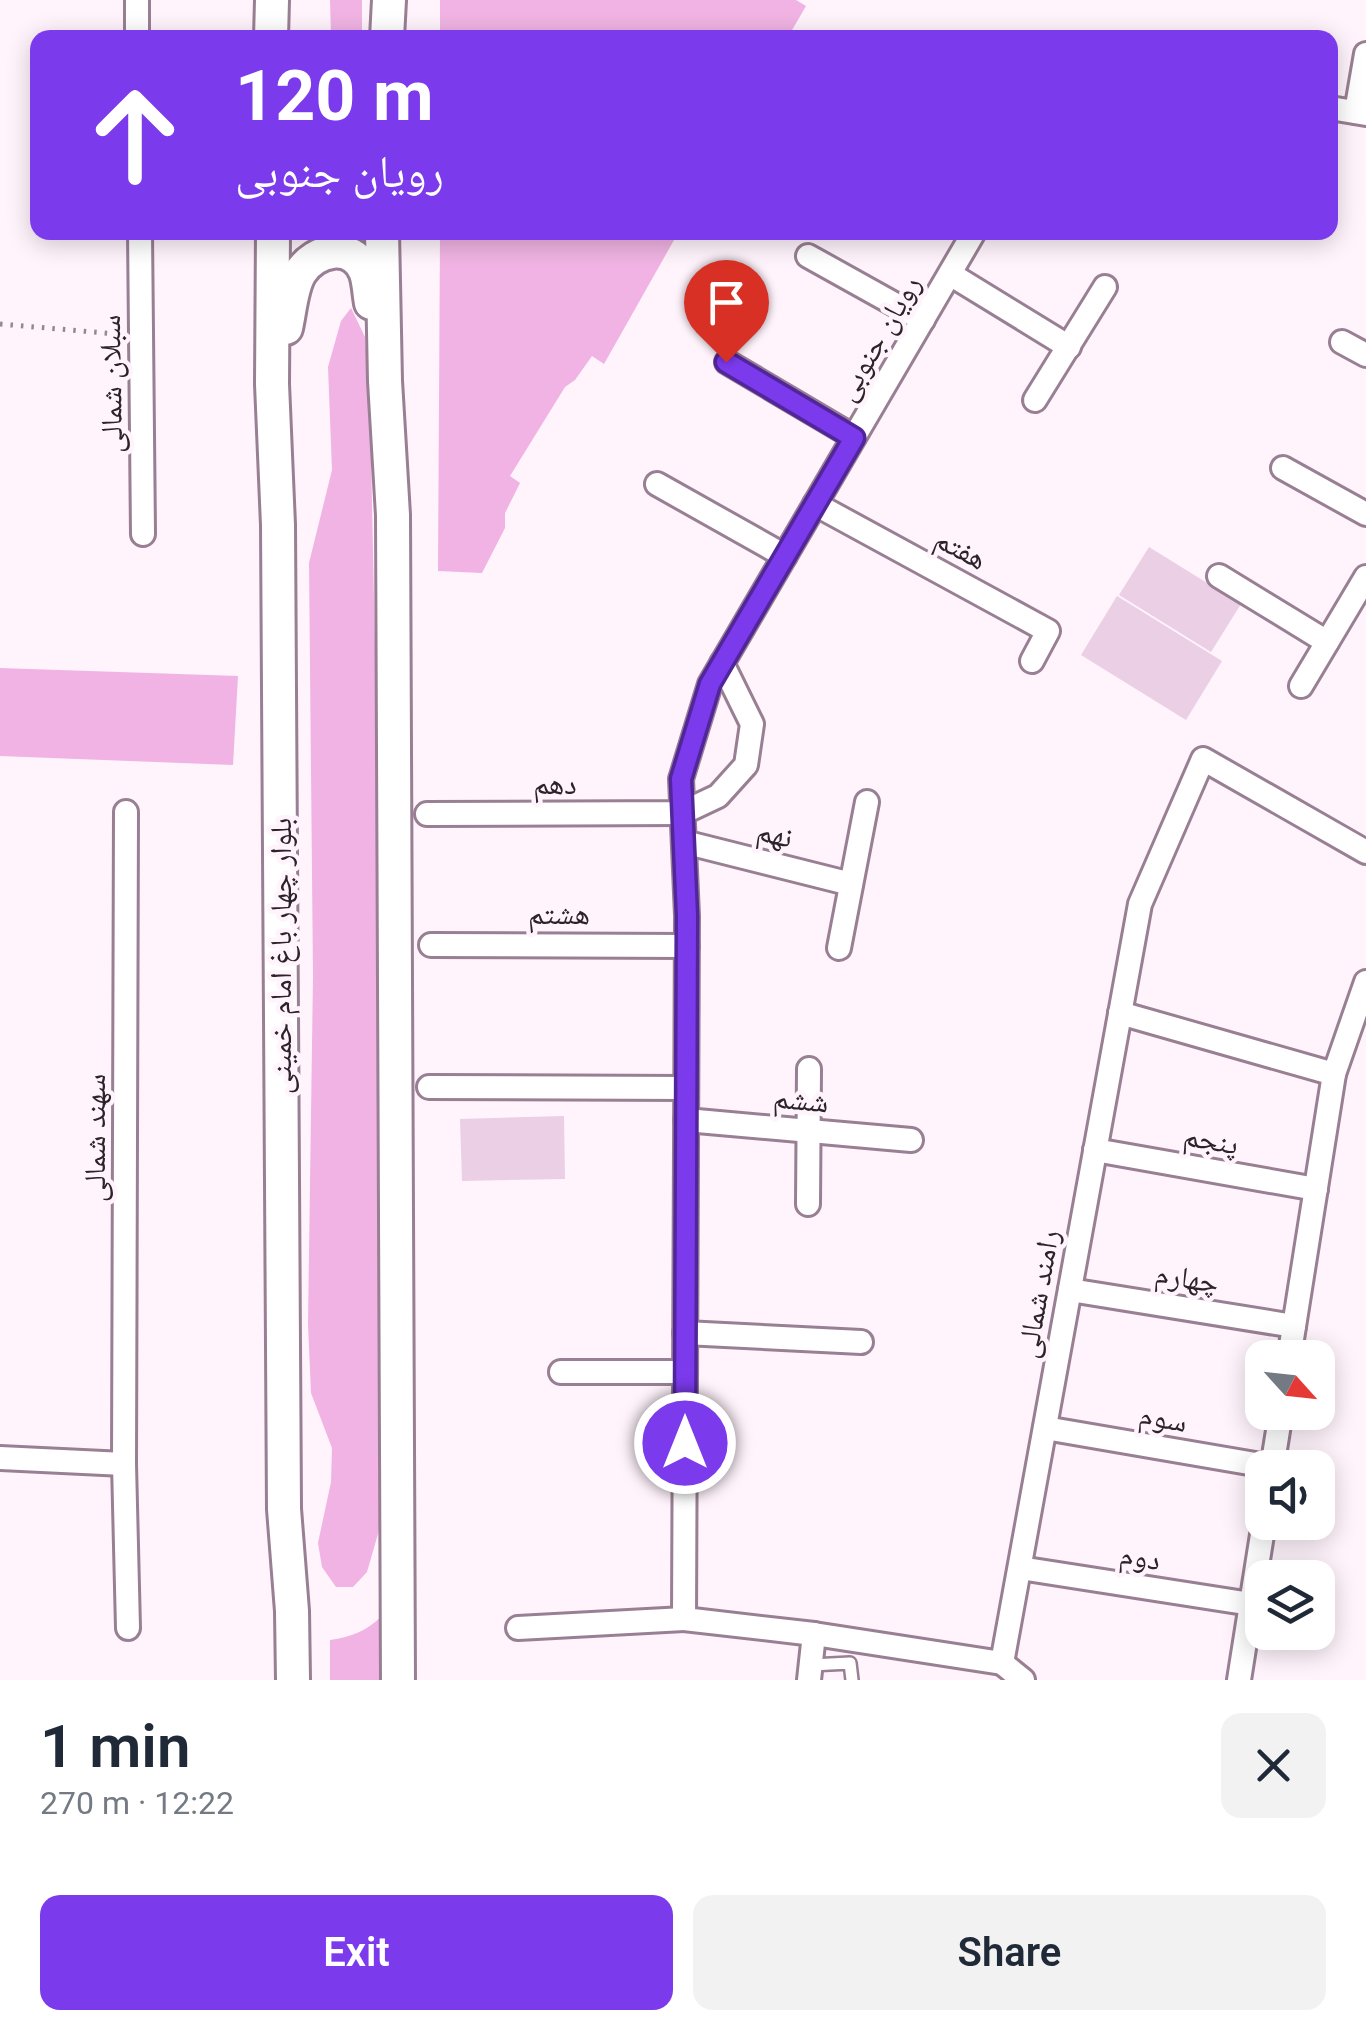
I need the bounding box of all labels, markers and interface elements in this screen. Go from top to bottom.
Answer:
text: 120 m [235,55,434,137]
icon: ahead [70,70,200,200]
text: رویان جنوبی [235,145,444,198]
pin [684,260,769,363]
street label: رویان جنوبی [828,269,928,407]
icon: arrive [699,275,754,330]
street label: سبلان شمالی [92,314,130,454]
street label: هفتم [928,521,993,579]
street label: دهم [533,766,577,804]
street label: نهم [753,812,797,858]
street label: بلوار چهار باغ امام خمینی [263,818,300,1094]
street label: هشتم [528,896,590,934]
street label: سهند شمالی [77,1074,113,1202]
street label: ششم [772,1080,830,1122]
street label: پنجم [1181,1118,1241,1164]
street label: رامند شمالی [1009,1227,1067,1361]
street label: چهارم [1152,1255,1222,1302]
north arrow [1245,1340,1335,1430]
map controls [1245,1340,1335,1650]
position arrow [633,1391,737,1495]
street label: سوم [1136,1396,1190,1441]
button: sound [1245,1450,1335,1540]
street label: دوم [1117,1536,1163,1579]
button: layers [1245,1560,1335,1650]
text: 1 min [40,1711,190,1782]
button: close [1221,1713,1326,1818]
text: 270 m · 12:22 [40,1784,234,1822]
button: Exit [40,1895,673,2010]
button: Share [693,1895,1326,2010]

